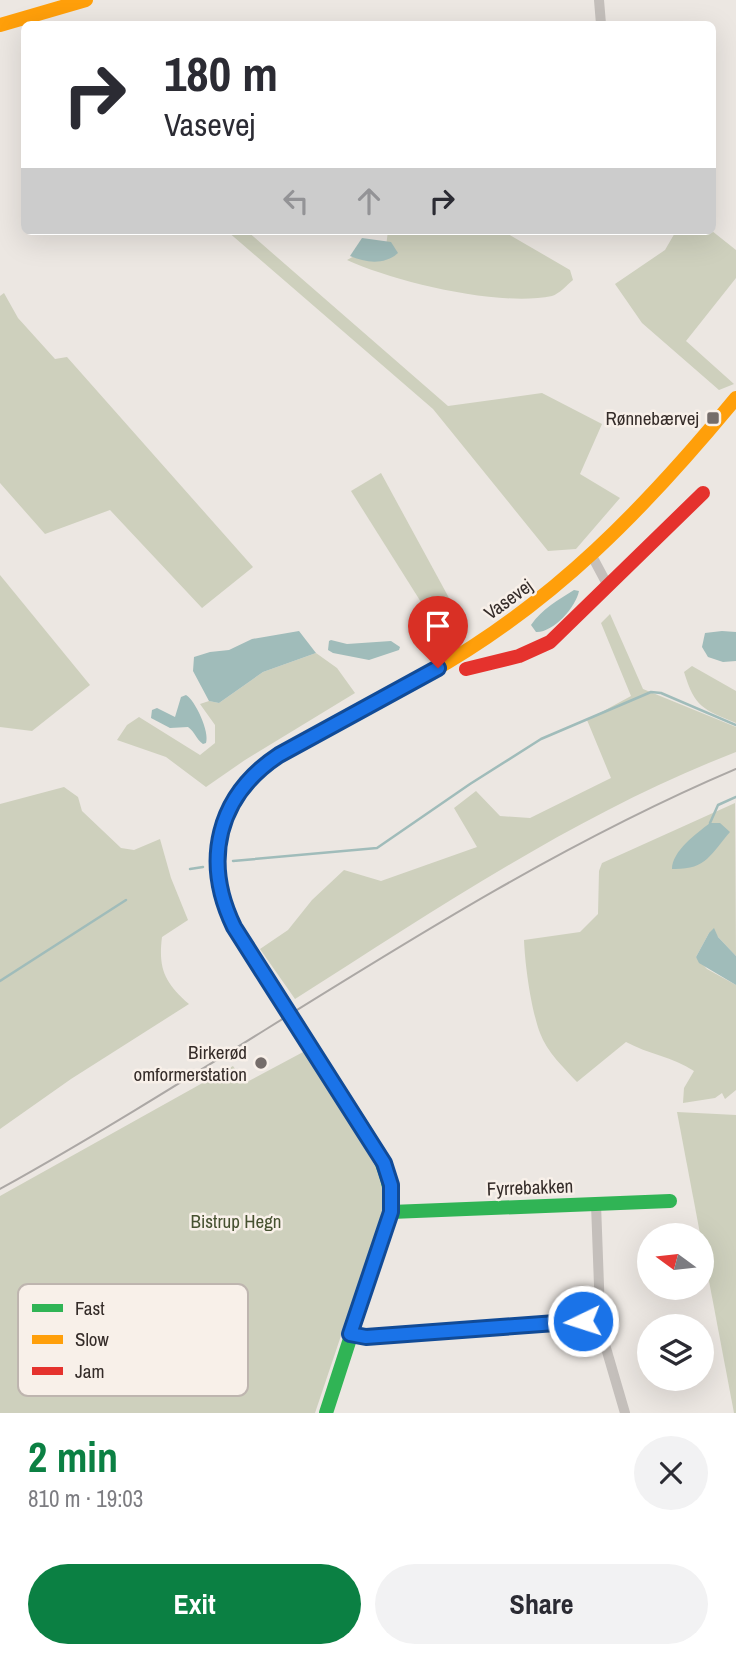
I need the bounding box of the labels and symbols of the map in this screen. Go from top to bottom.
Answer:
place label: Rønnebærvej [605,405,699,431]
marker: Rønnebærvej [705,410,721,426]
street label: Vasevej [478,573,538,625]
pin [408,596,468,668]
place label: Birkerød omformerstation [134,1039,247,1087]
marker: Birkerød omformerstation [253,1055,269,1071]
street label: Fyrrebakken [486,1172,574,1202]
park label: Bistrup Hegn [191,1208,281,1234]
north arrow [637,1223,714,1300]
legend [18,1284,248,1396]
position arrow [546,1284,620,1358]
text: Fast [75,1295,105,1321]
text: Slow [75,1326,110,1352]
text: Jam [75,1358,104,1384]

